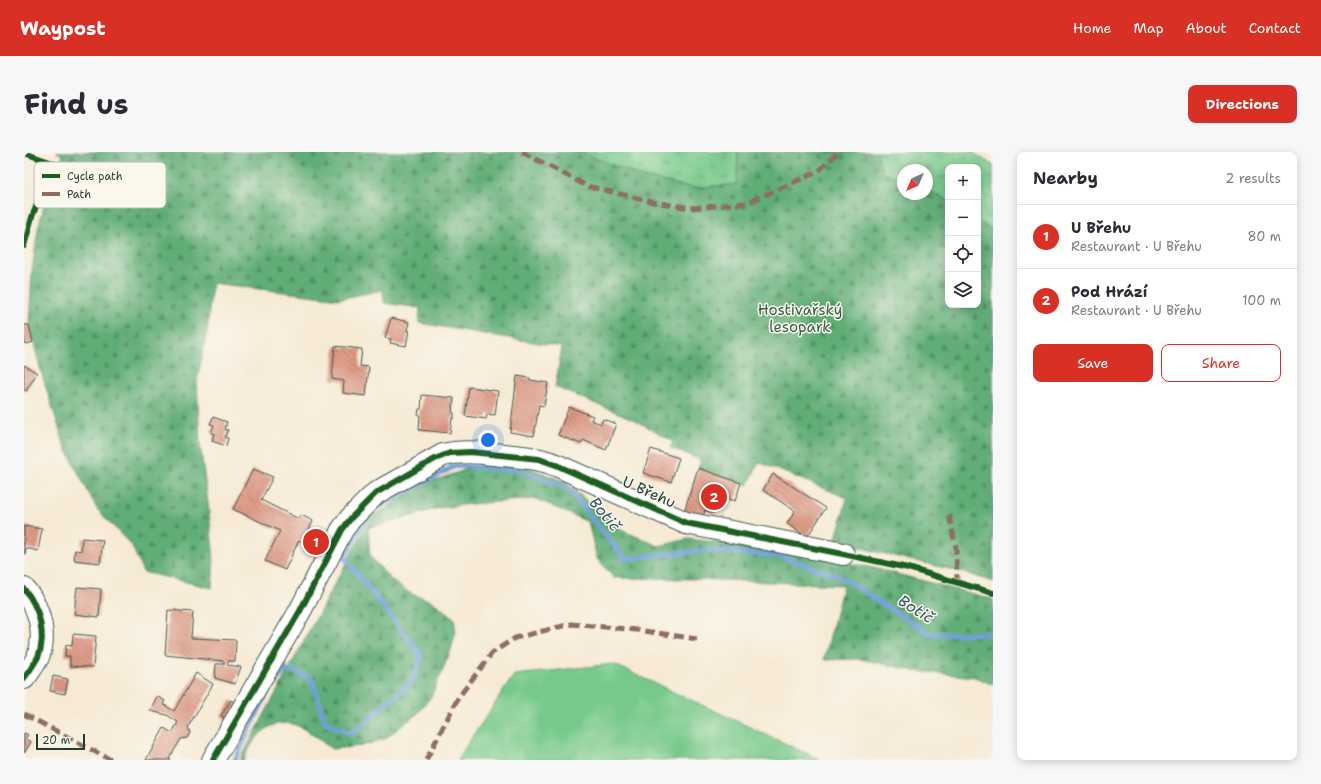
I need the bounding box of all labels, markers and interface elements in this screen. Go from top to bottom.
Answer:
text: Waypost [20,16,105,41]
text: Home [1073,19,1112,37]
text: Map [1134,19,1164,37]
text: About [1186,19,1227,37]
text: Contact [1249,19,1301,37]
text: Find us [24,85,129,123]
button: Directions [1188,85,1297,123]
legend [34,162,166,208]
north arrow [897,164,933,200]
map controls [945,164,981,308]
button: + [945,164,981,200]
text: Nearby [1033,167,1098,189]
text: Cycle path [67,169,123,184]
text: 2 results [1225,170,1281,187]
text: Path [67,187,91,202]
button: − [945,200,981,236]
text: U Břehu [1071,218,1131,238]
text: 1 [1043,228,1049,245]
text: 80 m [1247,228,1281,245]
button: locate [945,236,981,272]
text: Restaurant · U Břehu [1071,238,1202,255]
button: layers [945,272,981,308]
text: Pod Hrází [1071,282,1147,302]
text: 2 [1041,292,1051,309]
text: 100 m [1242,292,1281,309]
park label: Hostivařský lesopark [758,300,842,337]
text: Restaurant · U Břehu [1071,302,1202,319]
button: Save [1033,344,1153,382]
button: Share [1161,344,1281,382]
your location [478,430,498,450]
street label: U Břehu [619,471,679,513]
pin: 2 [701,482,727,512]
water label: Botič [585,492,627,537]
pin: 1 [303,527,329,557]
water label: Botič [894,590,940,629]
scale bar [36,732,85,751]
text: 20 m [42,733,70,748]

